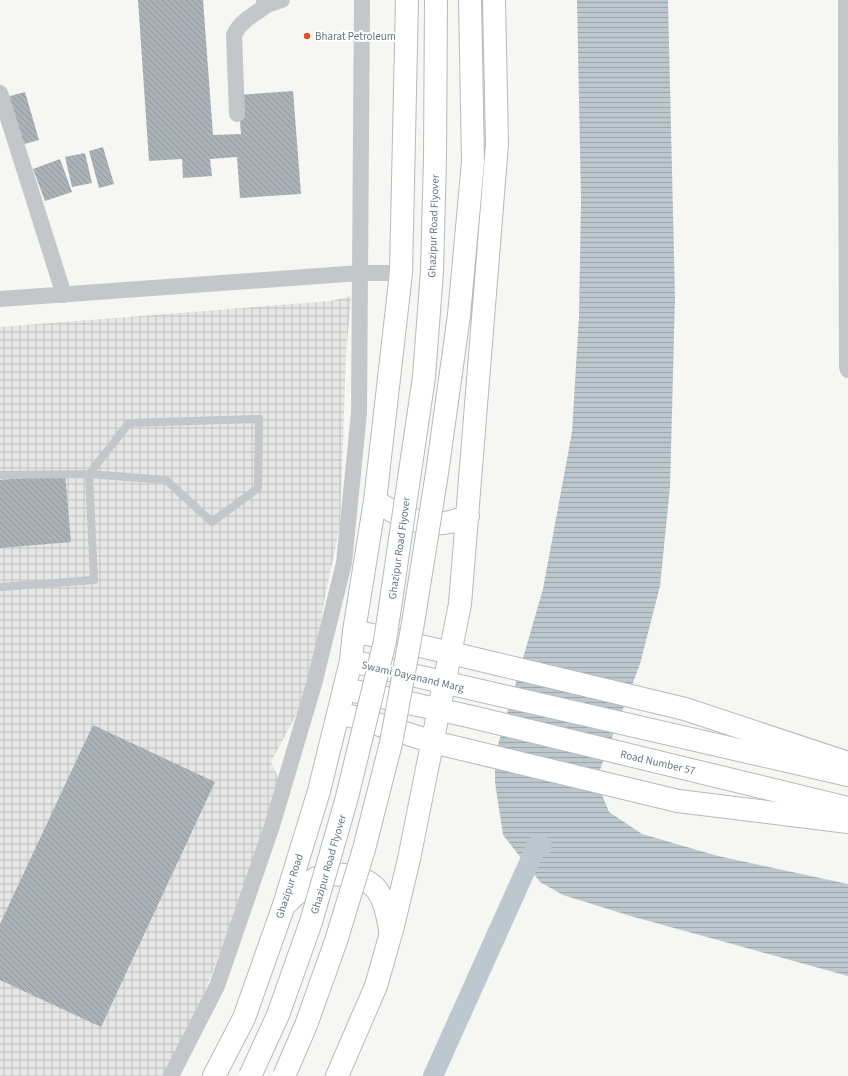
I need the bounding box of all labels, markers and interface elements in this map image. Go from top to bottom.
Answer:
place label: Bharat Petroleum [315,29,396,44]
marker: Bharat Petroleum [302,31,312,41]
street label: Ghazipur Road Flyover [424,174,443,278]
street label: Ghazipur Road Flyover [385,496,414,600]
street label: Swami Dayanand Marg [360,657,466,696]
street label: Road Number 57 [619,747,697,778]
street label: Ghazipur Road Flyover [307,812,350,916]
street label: Ghazipur Road [272,852,307,921]

